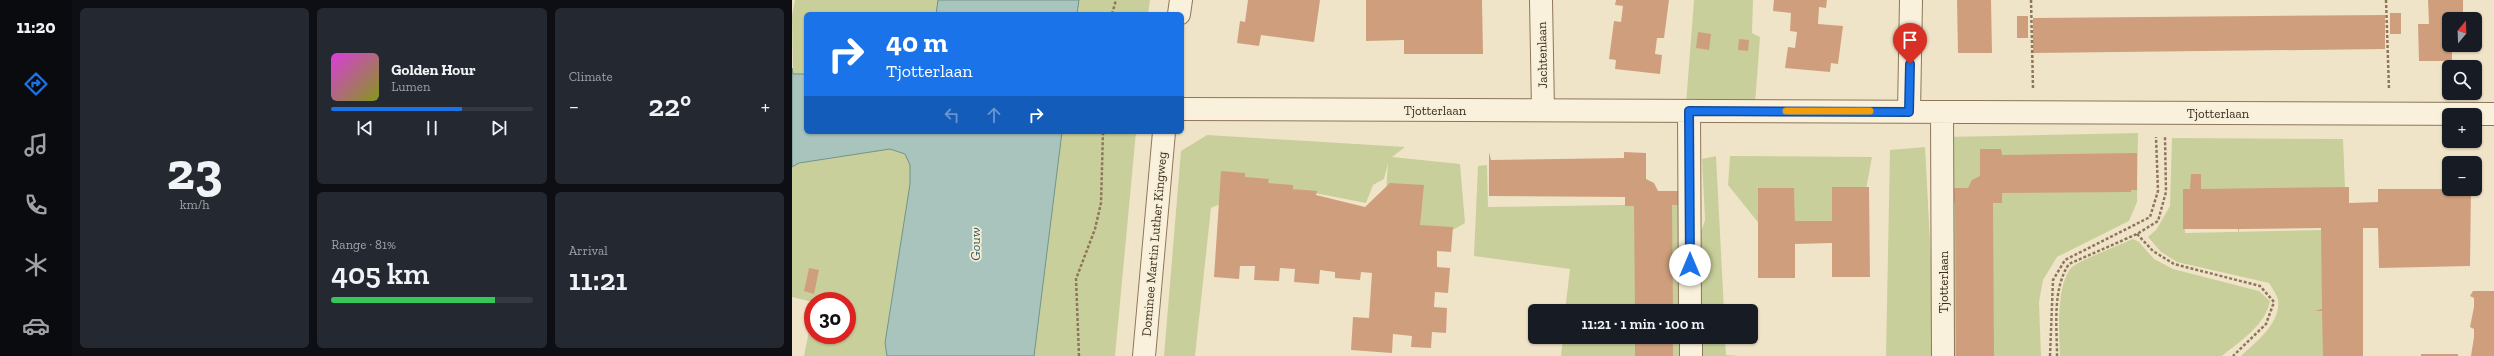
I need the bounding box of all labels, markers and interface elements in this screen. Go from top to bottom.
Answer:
north arrow [2442,12,2482,52]
map controls [2442,12,2482,196]
text: 11:20 [16,16,56,38]
street label: Jachtenlaan [1534,21,1550,89]
pin [1893,23,1927,64]
text: 40 m [886,26,948,59]
icon: right [820,28,872,80]
icon: arrive [1899,29,1921,51]
text: Tjotterlaan [886,60,973,82]
button: search [2442,60,2482,100]
text: Golden Hour [391,61,476,79]
text: Climate [569,69,613,84]
icon: directions [22,70,50,98]
text: Lumen [391,79,430,94]
text: 22° [648,88,691,124]
text: − [569,93,579,120]
text: + [761,93,770,120]
street label: Tjotterlaan [1404,103,1467,119]
icon: left [941,104,963,126]
icon: ahead [983,104,1005,126]
icon: right [1025,104,1047,126]
street label: Tjotterlaan [2187,106,2250,122]
button: + [2442,108,2482,148]
icon: previous [354,117,376,139]
icon: pause [421,117,443,139]
icon: next [488,117,510,139]
icon: music [22,131,50,159]
text: 23 [167,140,222,202]
street label: Dominee Martin Luther Kingweg [1138,151,1170,337]
button: − [2442,156,2482,196]
icon: phone [22,191,50,219]
text: km/h [180,197,210,212]
water label: Gouw [967,227,984,261]
text: Range · 81% [331,237,396,252]
text: Arrival [569,243,608,258]
position arrow [1669,244,1711,286]
street label: Tjotterlaan [1936,250,1952,313]
icon: climate [22,251,50,279]
text: 405 km [331,256,429,292]
text: 11:21 [569,262,627,298]
speed limit sign: 30 [804,292,856,344]
icon: car [22,312,50,340]
text: 11:21 · 1 min · 100 m [1582,315,1704,333]

